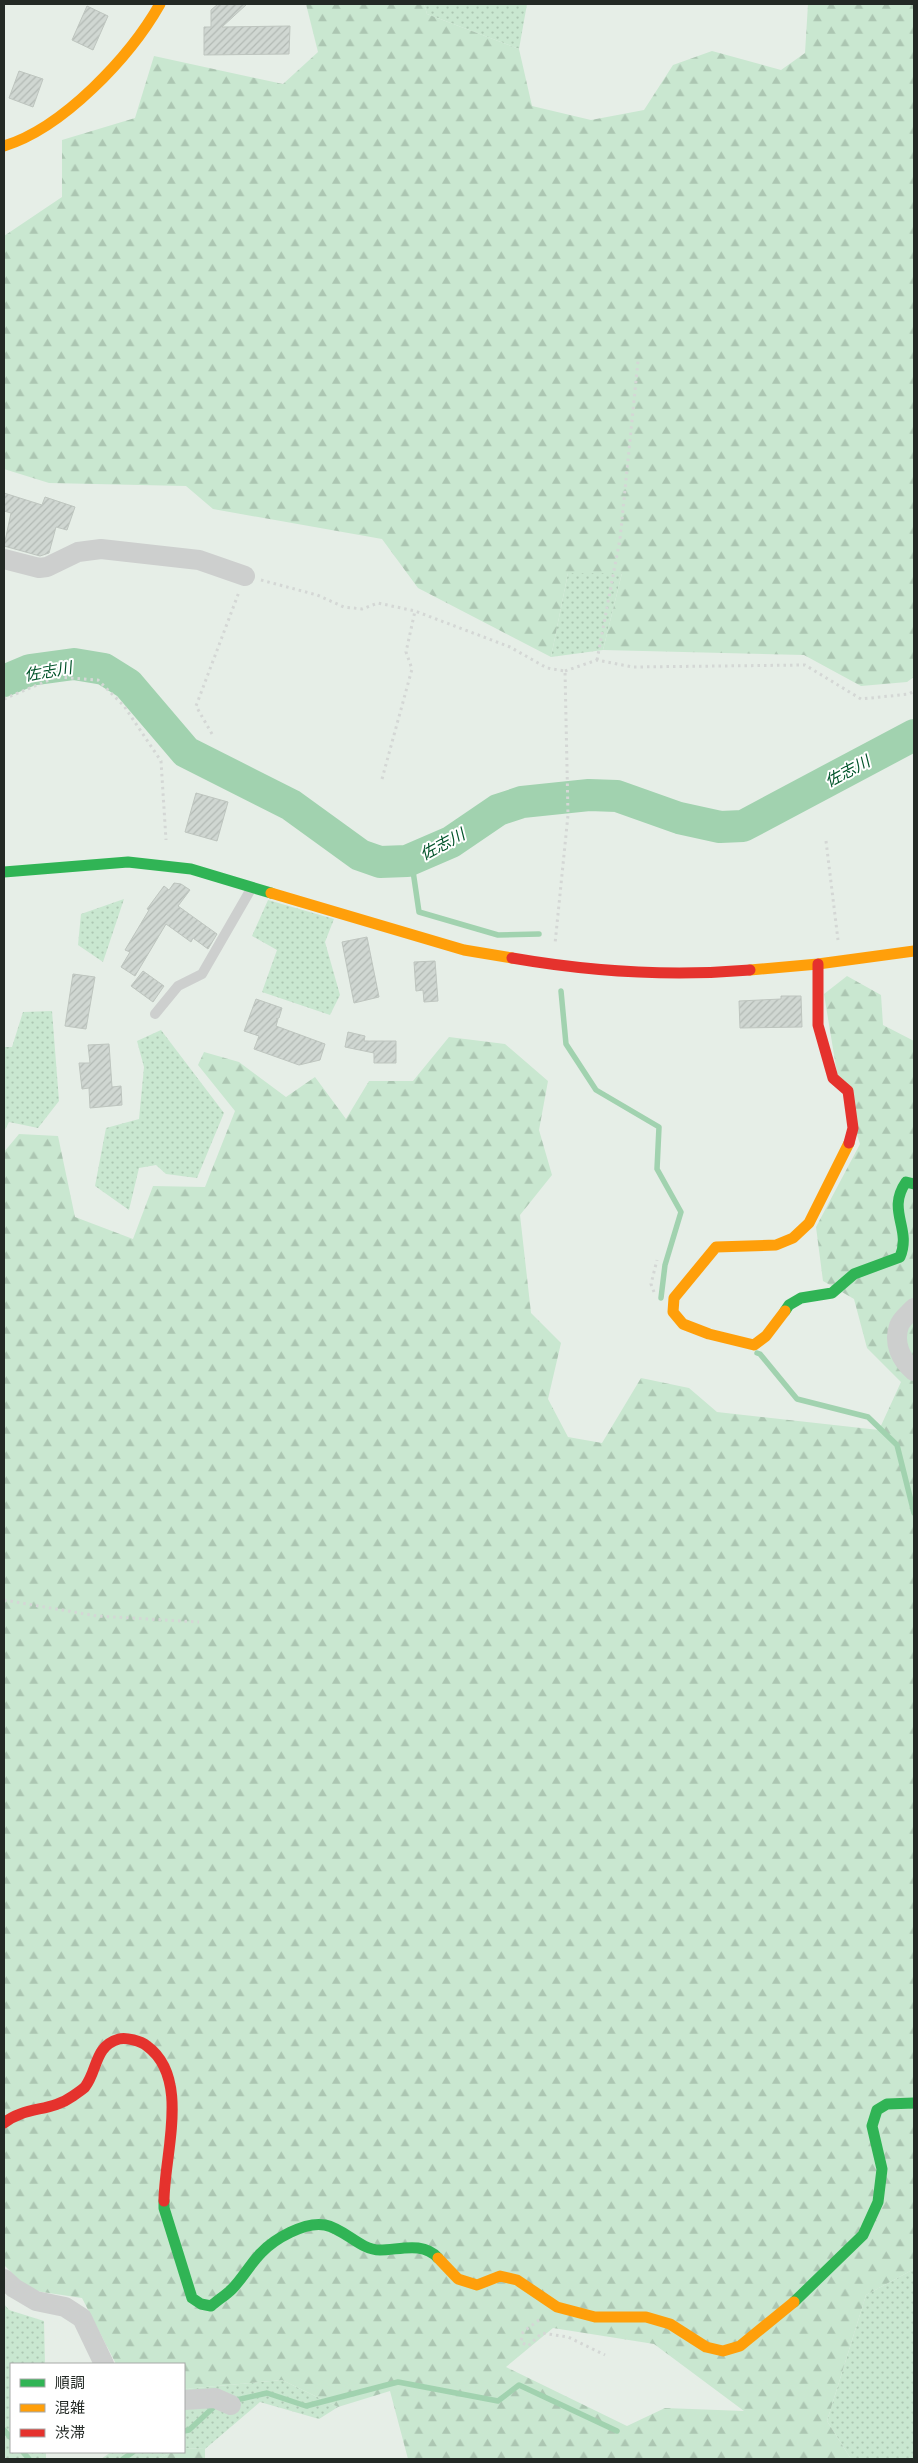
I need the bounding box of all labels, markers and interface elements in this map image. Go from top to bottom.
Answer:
water label: 佐志川 [23,657,76,687]
water label: 佐志川 [821,750,876,793]
water label: 佐志川 [416,823,471,866]
legend [10,2363,185,2453]
text: 順調 [55,2373,85,2394]
text: 混雑 [55,2398,85,2419]
text: 渋滞 [55,2423,85,2444]

